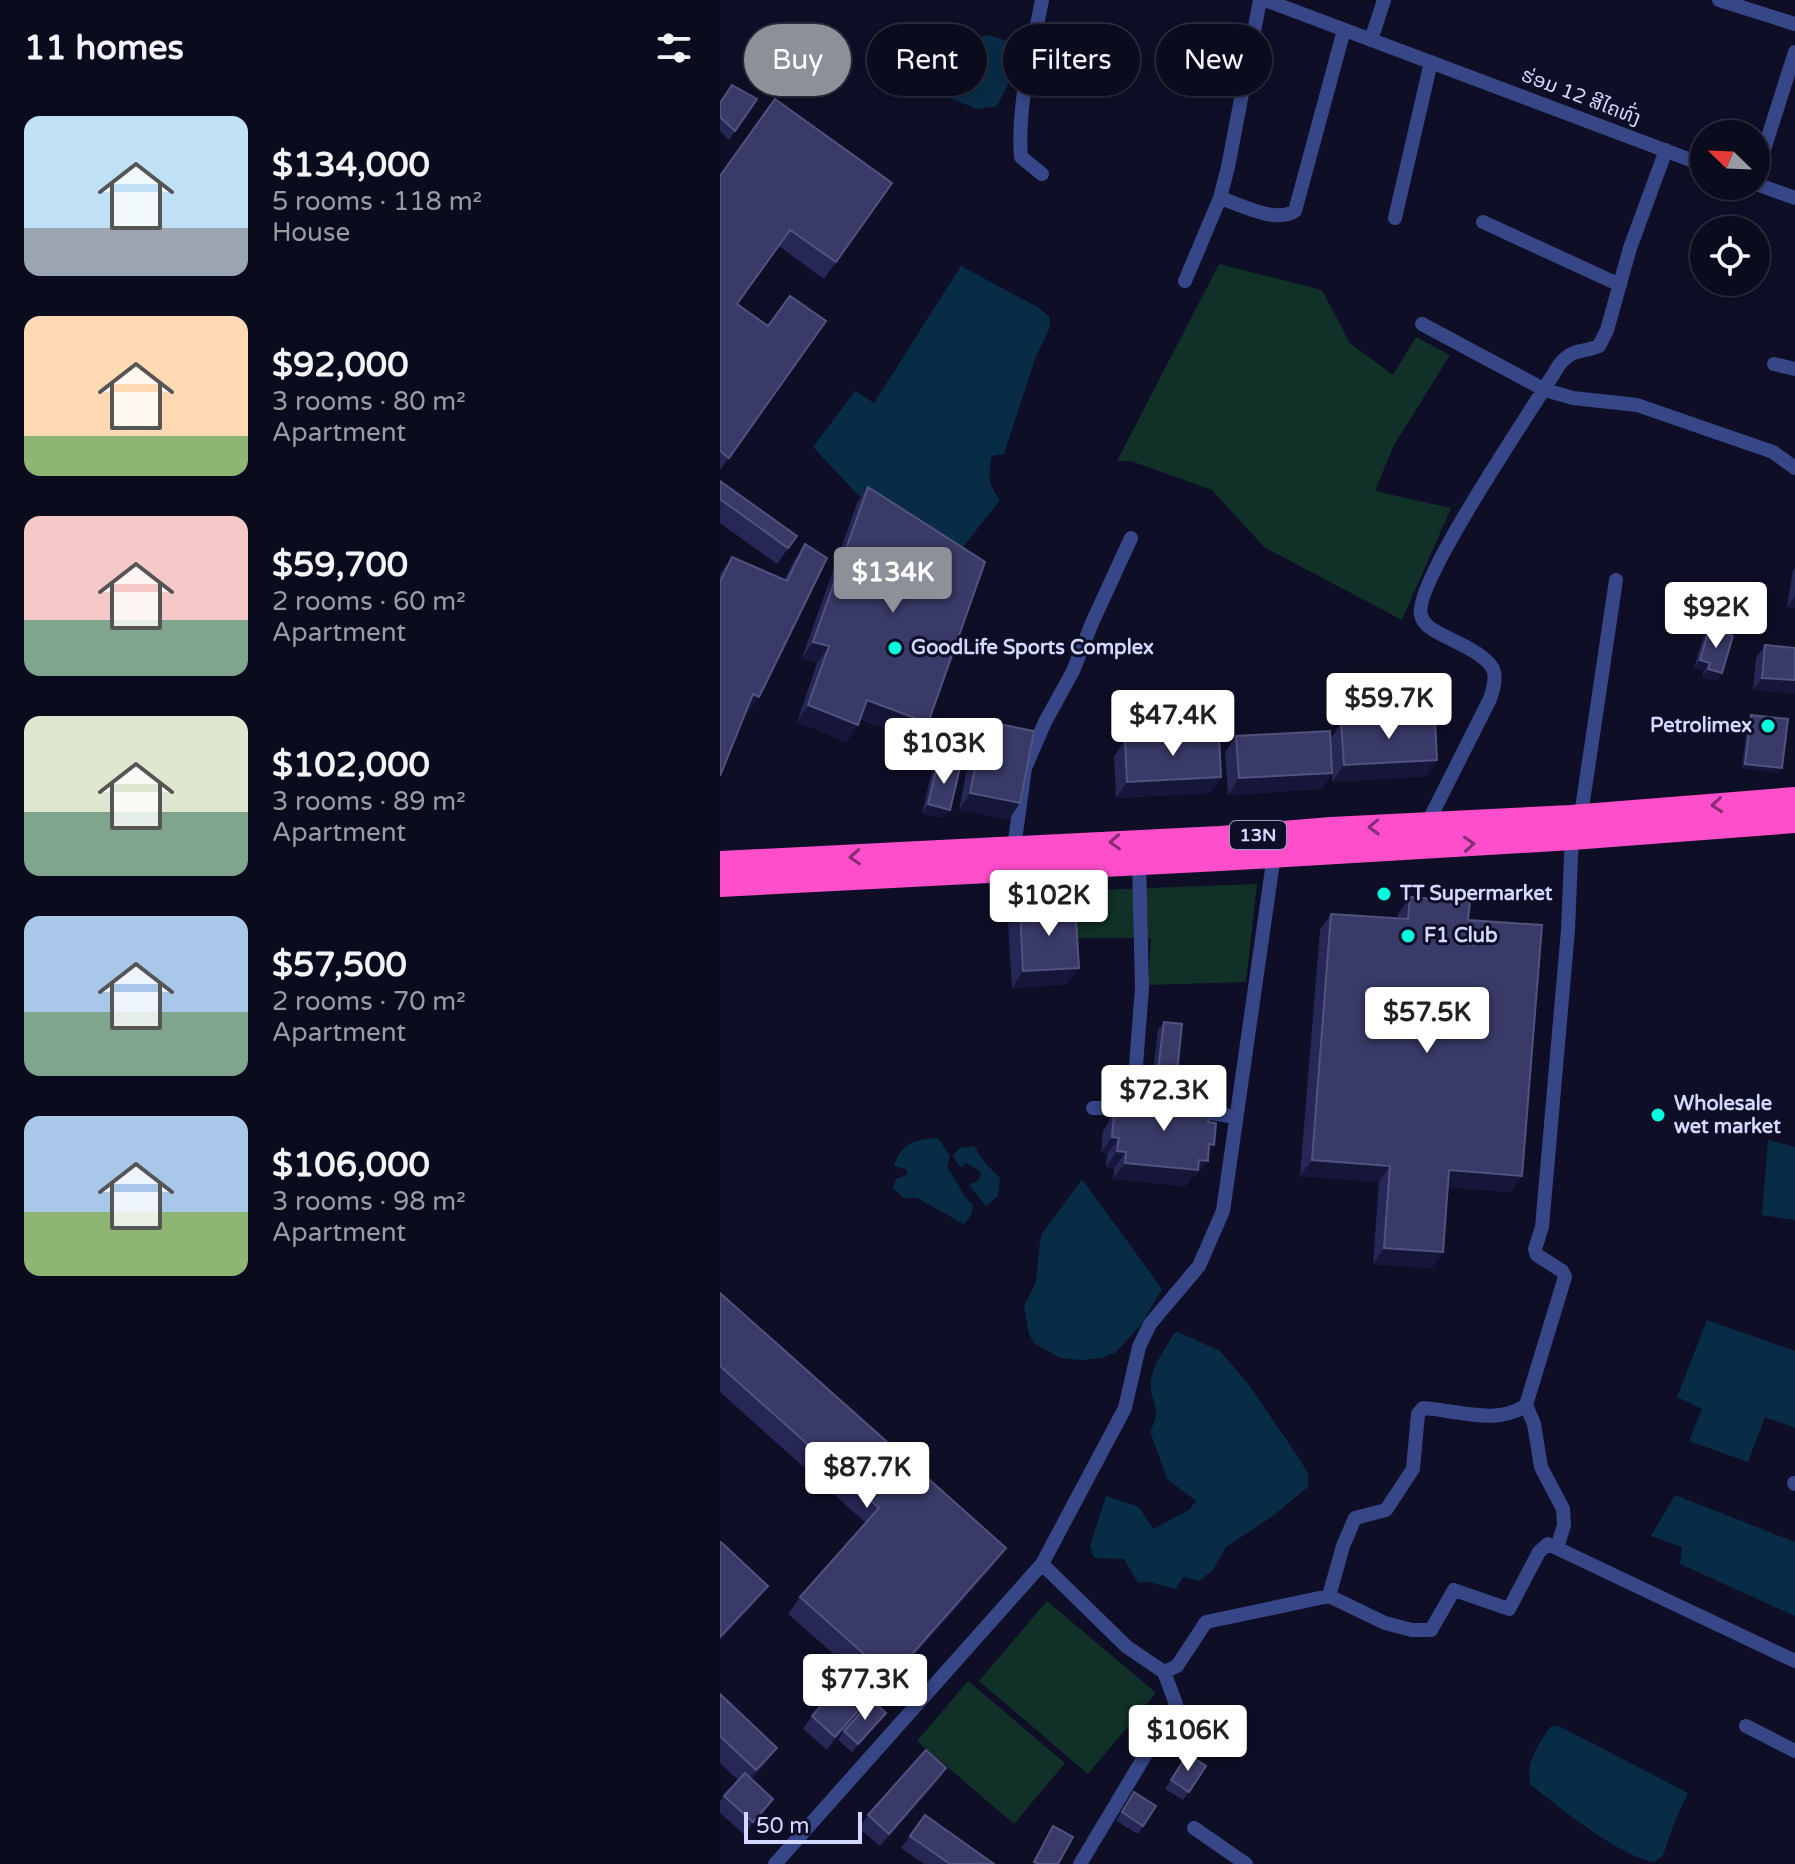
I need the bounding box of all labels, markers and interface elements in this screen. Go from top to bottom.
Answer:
chip: Buy [744,24,851,96]
chip: Rent [867,24,987,96]
chip: Filters [1003,24,1140,96]
chip: New [1156,24,1272,96]
icon: filters [652,26,696,70]
text: 11 homes [24,28,184,69]
street label: ຮ່ອມ 12 ສີໄຄທົ່ງ [1518,61,1645,131]
north arrow [1690,120,1770,200]
map controls [1690,120,1770,296]
text: $134,000 [272,145,430,186]
icon: home [88,148,184,244]
text: 5 rooms · 118 m² [272,186,482,217]
button: locate [1690,216,1770,296]
text: House [272,217,350,248]
text: $92,000 [272,345,409,386]
icon: home [88,348,184,444]
text: 3 rooms · 80 m² [272,386,466,417]
text: Apartment [272,417,406,448]
text: $59,700 [272,545,408,586]
pin: $134K [837,547,949,615]
icon: home [88,548,184,644]
text: $134K [852,557,934,588]
pin: $92K [1669,582,1763,650]
text: 2 rooms · 60 m² [272,586,466,617]
text: $92K [1683,592,1749,623]
text: Apartment [272,617,406,648]
place label: GoodLife Sports Complex [911,636,1154,660]
marker: GoodLife Sports Complex [886,639,904,657]
pin: $59.7K [1324,673,1454,741]
text: $59.7K [1345,683,1433,714]
pin: $47.4K [1108,690,1238,758]
text: $47.4K [1129,700,1217,731]
place label: Petrolimex [1650,714,1752,738]
marker: Petrolimex [1759,717,1777,735]
pin: $103K [888,718,1000,786]
text: $103K [903,728,985,759]
text: $102,000 [272,745,430,786]
icon: home [88,748,184,844]
text: 3 rooms · 89 m² [272,786,466,817]
one-way arrow [1710,796,1723,813]
text: Apartment [272,817,406,848]
one-way arrow [1367,819,1380,836]
road number: 13N [1230,821,1286,849]
one-way arrow [1108,833,1121,850]
one-way arrow [1463,836,1476,853]
one-way arrow [848,849,861,866]
pin: $102K [993,870,1105,938]
text: $102K [1008,880,1090,911]
place label: TT Supermarket [1399,882,1553,906]
marker: TT Supermarket [1375,885,1393,903]
place label: F1 Club [1424,924,1498,948]
marker: F1 Club [1399,927,1417,945]
text: $57,500 [272,945,407,986]
icon: home [88,948,184,1044]
text: 2 rooms · 70 m² [272,986,466,1017]
pin: $57.5K [1362,987,1492,1055]
text: $57.5K [1383,997,1471,1028]
text: Apartment [272,1017,406,1048]
pin: $72.3K [1099,1065,1229,1133]
text: $72.3K [1119,1075,1209,1106]
place label: Wholesale wet market [1674,1092,1781,1139]
marker: Wholesale wet market [1649,1106,1667,1124]
text: $106,000 [272,1145,430,1186]
icon: home [88,1148,184,1244]
text: 3 rooms · 98 m² [272,1186,466,1217]
text: Apartment [272,1217,406,1248]
pin: $87.7K [802,1442,932,1510]
text: $87.7K [823,1452,911,1483]
pin: $77.3K [800,1654,930,1722]
text: $77.3K [821,1664,909,1695]
pin: $106K [1132,1705,1244,1773]
text: $106K [1147,1715,1229,1746]
scale bar [744,1808,862,1844]
text: 50 m [756,1813,810,1839]

